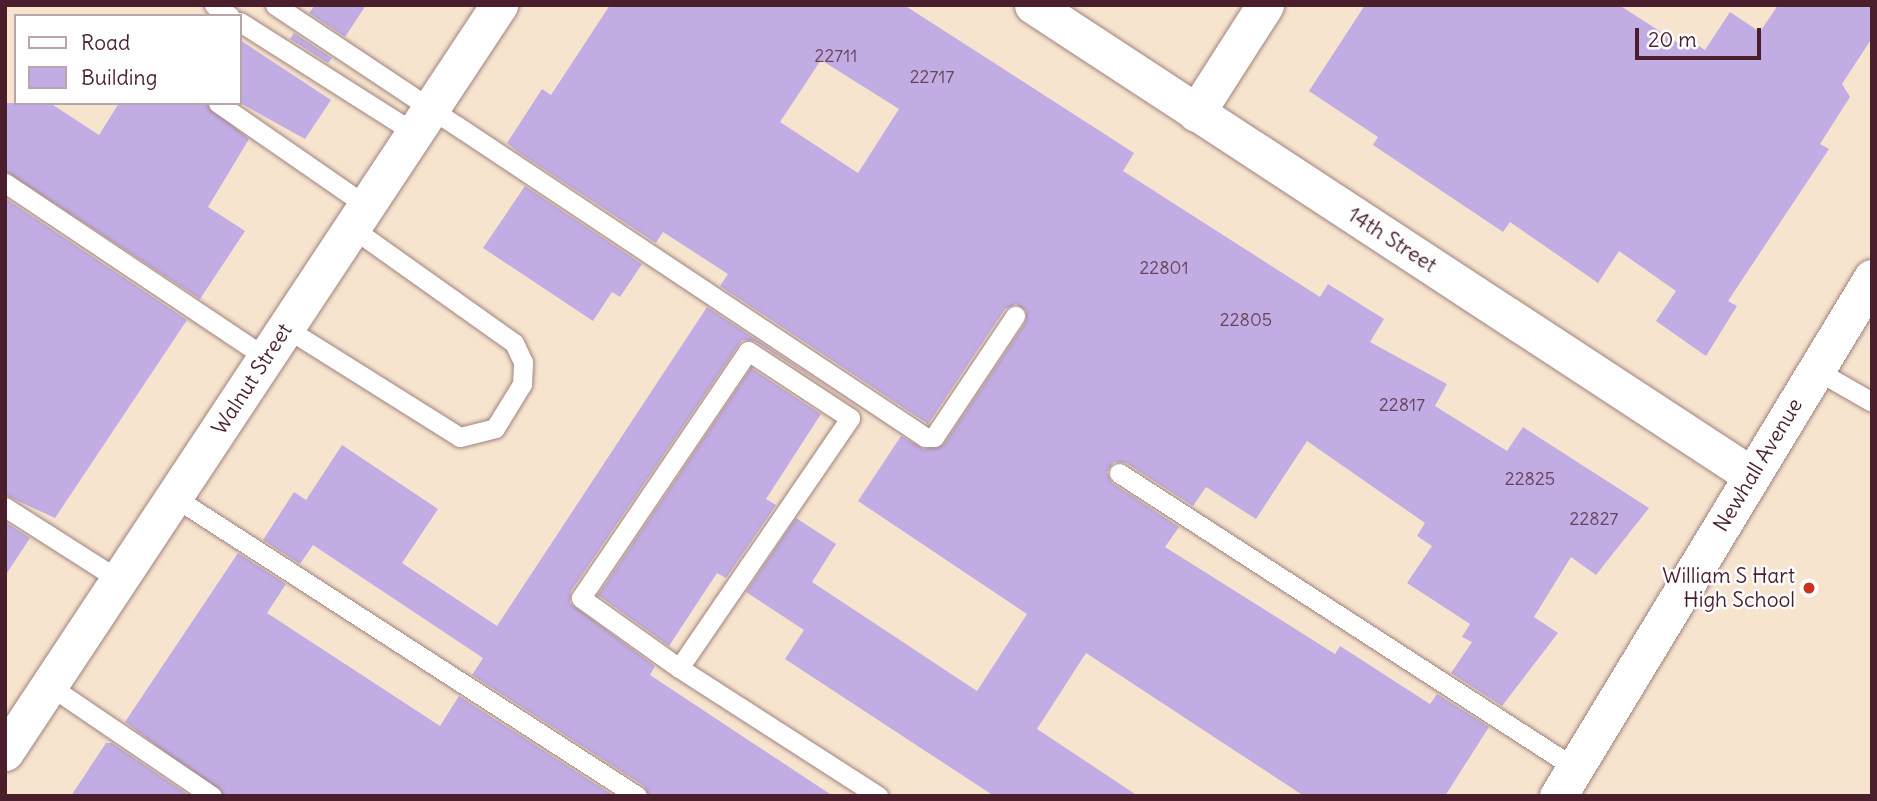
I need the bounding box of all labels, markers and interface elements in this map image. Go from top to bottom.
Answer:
legend [14,14,242,105]
scale bar [1639,14,1765,58]
text: 20 m [1648,26,1697,53]
text: Road [81,29,130,56]
house number: 22711 [815,45,857,67]
text: Building [81,64,157,91]
house number: 22717 [910,66,954,88]
street label: 14th Street [1343,202,1441,278]
house number: 22801 [1139,257,1189,279]
house number: 22805 [1220,309,1272,331]
street label: Walnut Street [207,319,297,439]
house number: 22817 [1379,394,1425,416]
street label: Newhall Avenue [1708,394,1808,536]
house number: 22825 [1505,468,1555,490]
house number: 22827 [1570,508,1618,530]
place label: William S Hart High School [1662,563,1795,613]
marker: William S Hart High School [1801,580,1817,596]

